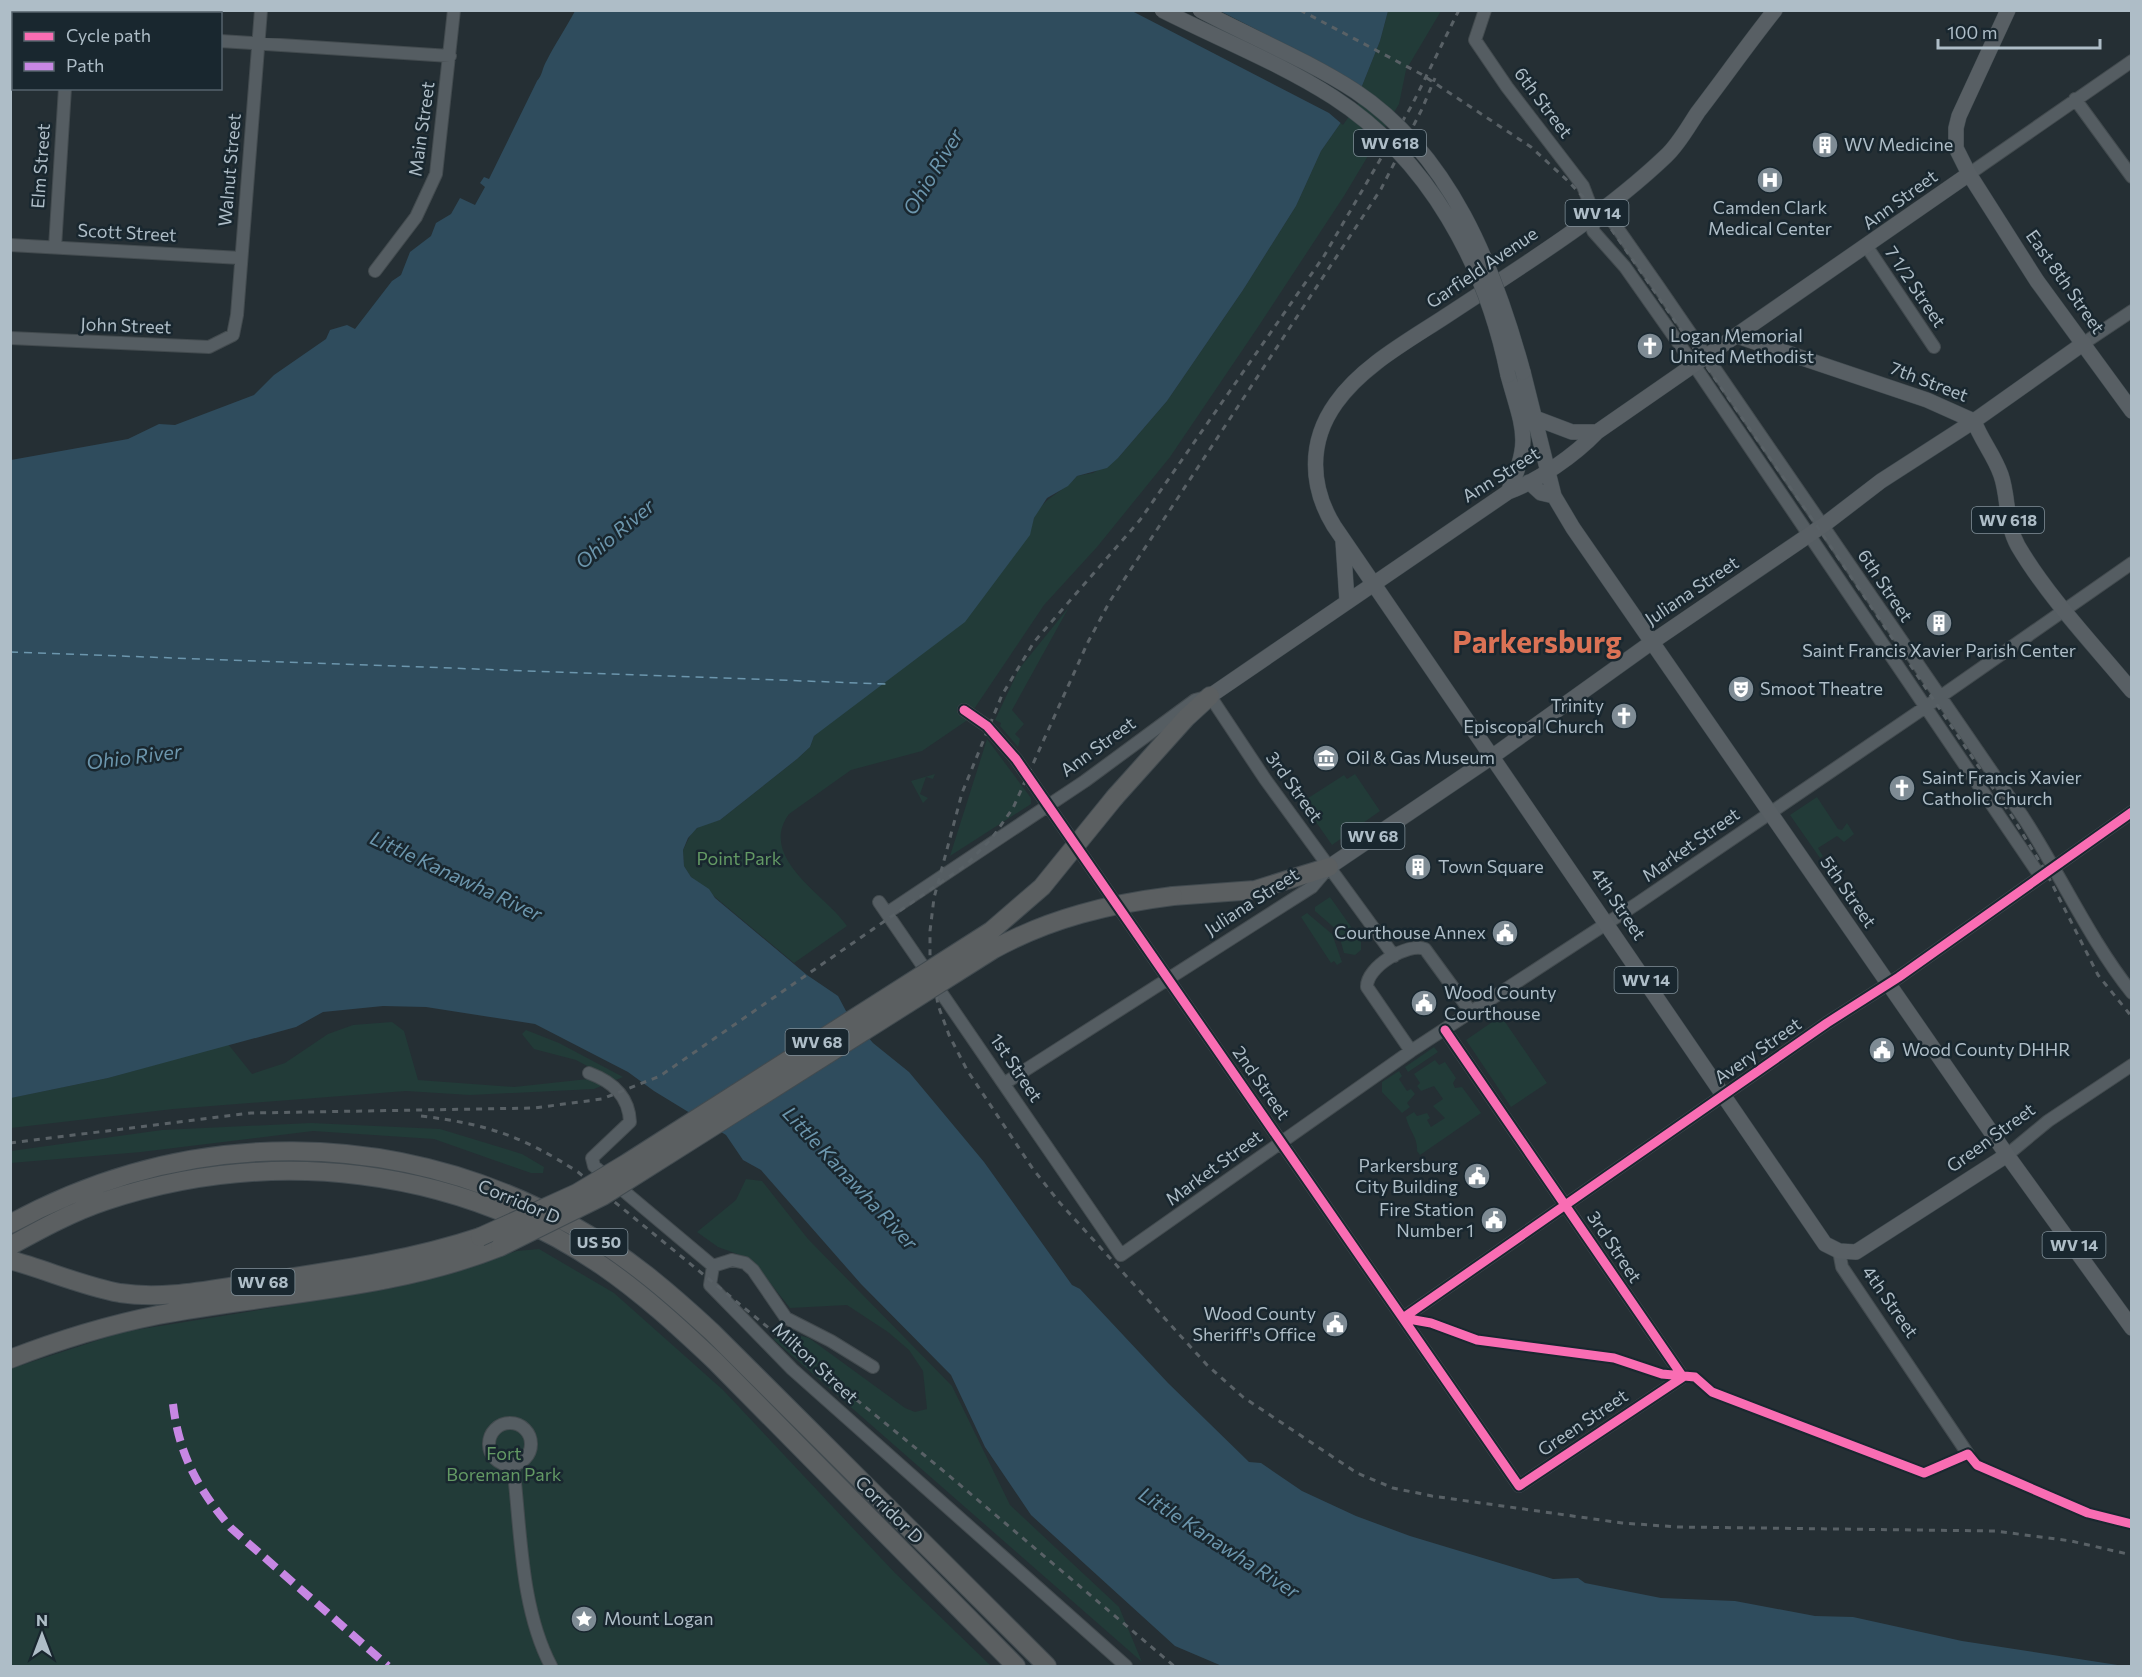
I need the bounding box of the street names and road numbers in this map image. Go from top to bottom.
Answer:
street label: 6th Street [1510,63,1578,142]
street label: Main Street [403,80,439,178]
street label: Walnut Street [213,112,245,227]
street label: Elm Street [26,123,54,209]
road number: WV 618 [1354,130,1426,156]
street label: Ann Street [1858,165,1941,234]
road number: WV 14 [1566,200,1628,226]
street label: Scott Street [77,218,177,246]
street label: Garfield Avenue [1422,222,1541,312]
street label: East 8th Street [2022,225,2110,338]
street label: 7 1/2 Street [1881,242,1951,331]
street label: John Street [80,312,172,338]
street label: 7th Street [1887,356,1971,406]
street label: Ann Street [1458,442,1543,507]
road number: WV 618 [1972,507,2044,533]
street label: 6th Street [1854,545,1918,626]
street label: Juliana Street [1641,551,1742,629]
street label: Ann Street [1056,712,1139,781]
street label: 3rd Street [1262,747,1328,826]
street label: Market Street [1637,802,1743,886]
road number: WV 68 [1342,823,1404,849]
street label: 5th Street [1816,851,1881,931]
street label: Juliana Street [1200,863,1303,940]
street label: 4th Street [1587,863,1651,944]
road number: WV 14 [1614,967,1678,993]
street label: Avery Street [1710,1012,1805,1088]
road number: WV 68 [786,1029,848,1055]
street label: 1st Street [986,1029,1048,1106]
street label: 2nd Street [1228,1041,1295,1124]
street label: Green Street [1942,1098,2039,1177]
street label: Market Street [1161,1125,1266,1210]
street label: Corridor D [475,1174,564,1228]
street label: 3rd Street [1583,1206,1647,1287]
road number: US 50 [570,1229,628,1255]
road number: WV 14 [2042,1232,2106,1258]
street label: 4th Street [1858,1261,1924,1342]
road number: WV 68 [232,1269,294,1295]
street label: Milton Street [768,1317,863,1408]
street label: Green Street [1533,1384,1632,1460]
street label: Corridor D [851,1471,928,1548]

